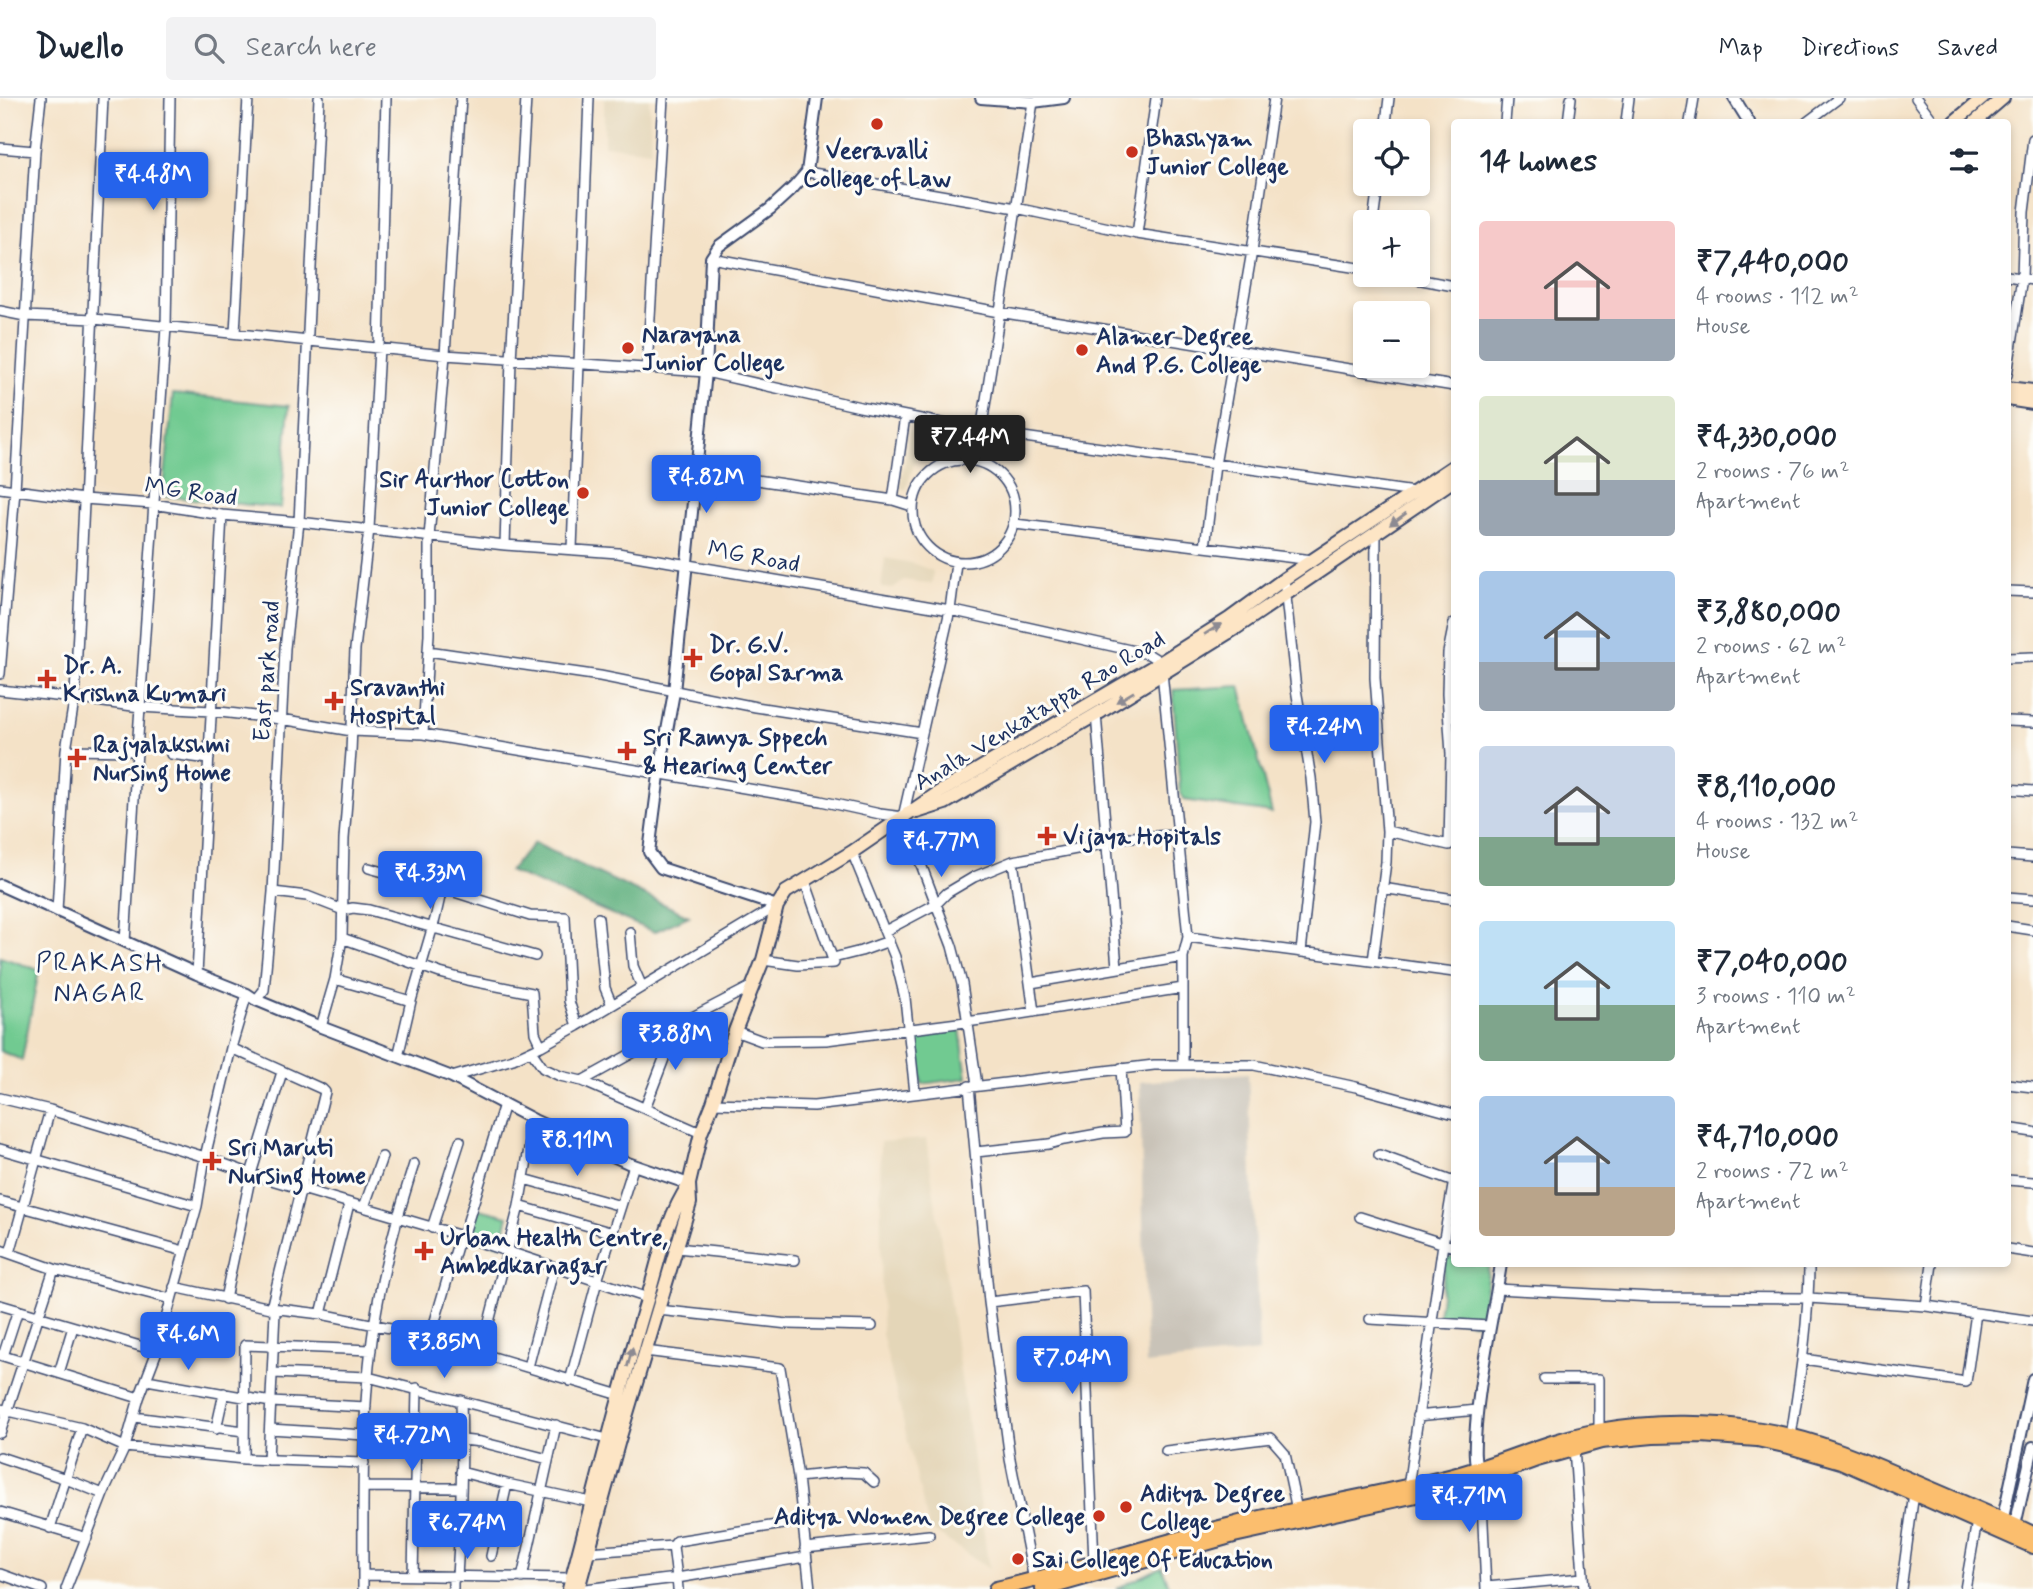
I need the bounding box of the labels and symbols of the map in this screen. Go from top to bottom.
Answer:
marker: Veeravalli College of Law [869,116,885,132]
place label: Bhashyam Junior College [1146,124,1289,184]
place label: Veeravalli College of Law [803,136,951,196]
marker: Bhashyam Junior College [1124,144,1140,160]
pin: ₹4.48M [96,152,210,212]
place label: Narayana Junior College [642,320,785,380]
place label: Alamer Degree And P.G. College [1096,322,1262,382]
marker: Narayana Junior College [620,340,636,356]
marker: Alamer Degree And P.G. College [1074,342,1090,358]
pin: ₹7.44M [913,416,1027,475]
pin: ₹4.82M [649,456,763,515]
place label: Sir Aurthor Cotton Junior College [379,465,570,525]
street label: MG Road [143,471,239,514]
marker: Sir Aurthor Cotton Junior College [575,485,591,501]
one-way arrow [1389,511,1407,525]
street label: MG Road [705,534,802,581]
street label: East park road [247,599,288,743]
one-way arrow [1203,622,1223,635]
street label: Anala Venkatappa Rao Road [909,624,1171,799]
place label: Dr. G.V. Gopal Sarma [709,630,844,689]
marker: Dr. G.V. Gopal Sarma [683,648,703,668]
place label: Dr. A. Krishna Kumari [63,651,227,710]
marker: Dr. A. Krishna Kumari [37,669,57,689]
place label: Sravanthi Hospital [350,673,446,732]
one-way arrow [1116,690,1135,703]
marker: Sravanthi Hospital [324,691,344,711]
pin: ₹4.24M [1267,706,1381,765]
place label: Sri Ramya Sppech & Hearing Center [643,723,833,783]
place label: Rajyalakshmi Nursing Home [93,730,231,792]
marker: Sri Ramya Sppech & Hearing Center [617,741,637,761]
marker: Rajyalakshmi Nursing Home [67,748,87,768]
pin: ₹4.77M [884,820,998,879]
place label: Vijaya Hopitals [1063,822,1221,853]
marker: Vijaya Hopitals [1037,826,1057,846]
pin: ₹4.33M [373,852,487,911]
district label: PRAKASH NAGAR [36,947,164,1011]
pin: ₹3.88M [618,1012,732,1072]
pin: ₹8.11M [520,1118,634,1178]
place label: Sri Maruti Nursing Home [228,1133,366,1195]
marker: Sri Maruti Nursing Home [202,1151,222,1171]
place label: Urban Health Centre, Ambedkarnagar [440,1223,669,1285]
marker: Urban Health Centre, Ambedkarnagar [414,1241,434,1261]
pin: ₹4.6M [139,1312,237,1372]
pin: ₹3.85M [387,1320,501,1380]
pin: ₹7.04M [1015,1336,1129,1396]
one-way arrow [625,1346,636,1368]
pin: ₹4.72M [355,1414,469,1473]
pin: ₹4.71M [1412,1474,1526,1534]
place label: Aditya Degree College [1140,1479,1286,1539]
marker: Aditya Degree College [1118,1499,1134,1515]
pin: ₹6.74M [410,1502,524,1561]
place label: Aditya Women Degree College [774,1502,1085,1536]
marker: Aditya Women Degree College [1091,1508,1107,1524]
place label: Sai College Of Education [1032,1545,1273,1577]
marker: Sai College Of Education [1010,1551,1026,1567]

